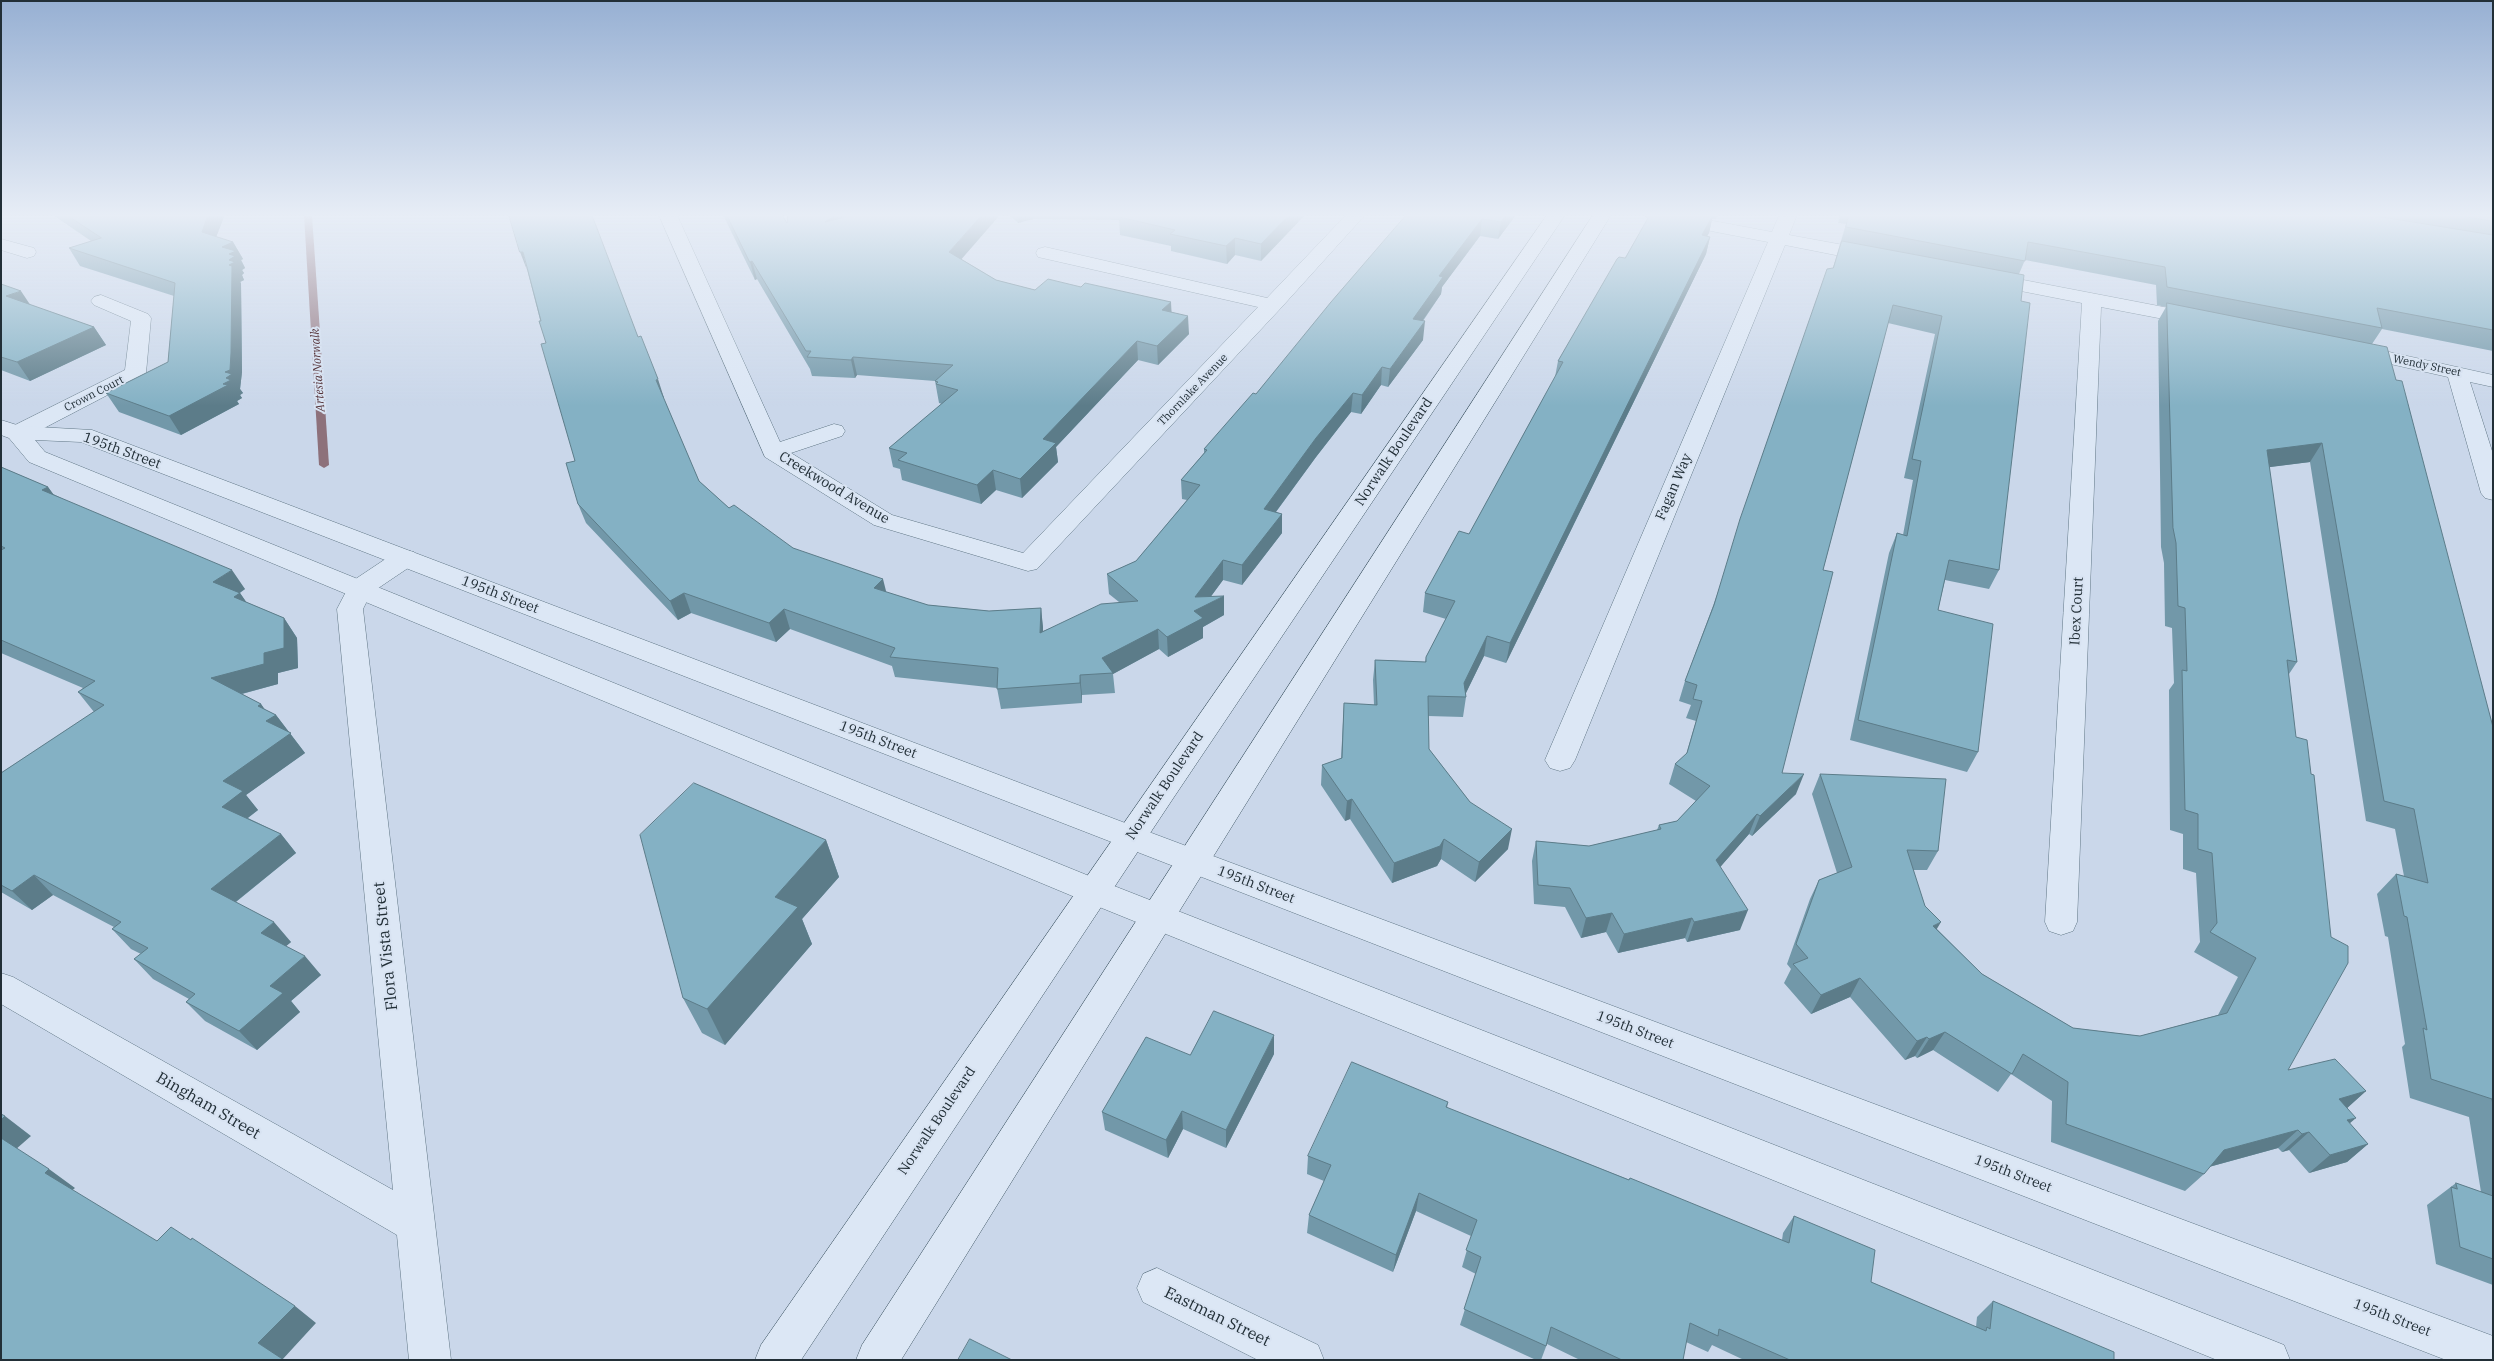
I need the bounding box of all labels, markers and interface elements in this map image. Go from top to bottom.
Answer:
water label: Artesia Norwalk [308,328,328,412]
street label: Thornlake Avenue [1155,351,1231,429]
street label: Wendy Street [2392,352,2462,380]
street label: Crown Court [62,373,126,415]
street label: Norwalk Boulevard [1352,395,1436,509]
street label: 195th Street [81,429,163,473]
street label: Creekwood Avenue [776,448,892,528]
street label: Fagan Way [1652,451,1696,523]
street label: 195th Street [459,573,541,617]
street label: Ibex Court [2067,576,2087,646]
street label: 195th Street [837,718,919,762]
street label: Norwalk Boulevard [1123,729,1207,843]
street label: 195th Street [1215,863,1297,907]
street label: Flora Vista Street [370,881,402,1011]
street label: 195th Street [1594,1008,1676,1052]
street label: Norwalk Boulevard [895,1064,979,1178]
street label: Bingham Street [152,1068,264,1144]
street label: 195th Street [1972,1152,2054,1196]
street label: Eastman Street [1161,1283,1273,1351]
street label: 195th Street [2351,1296,2433,1340]

